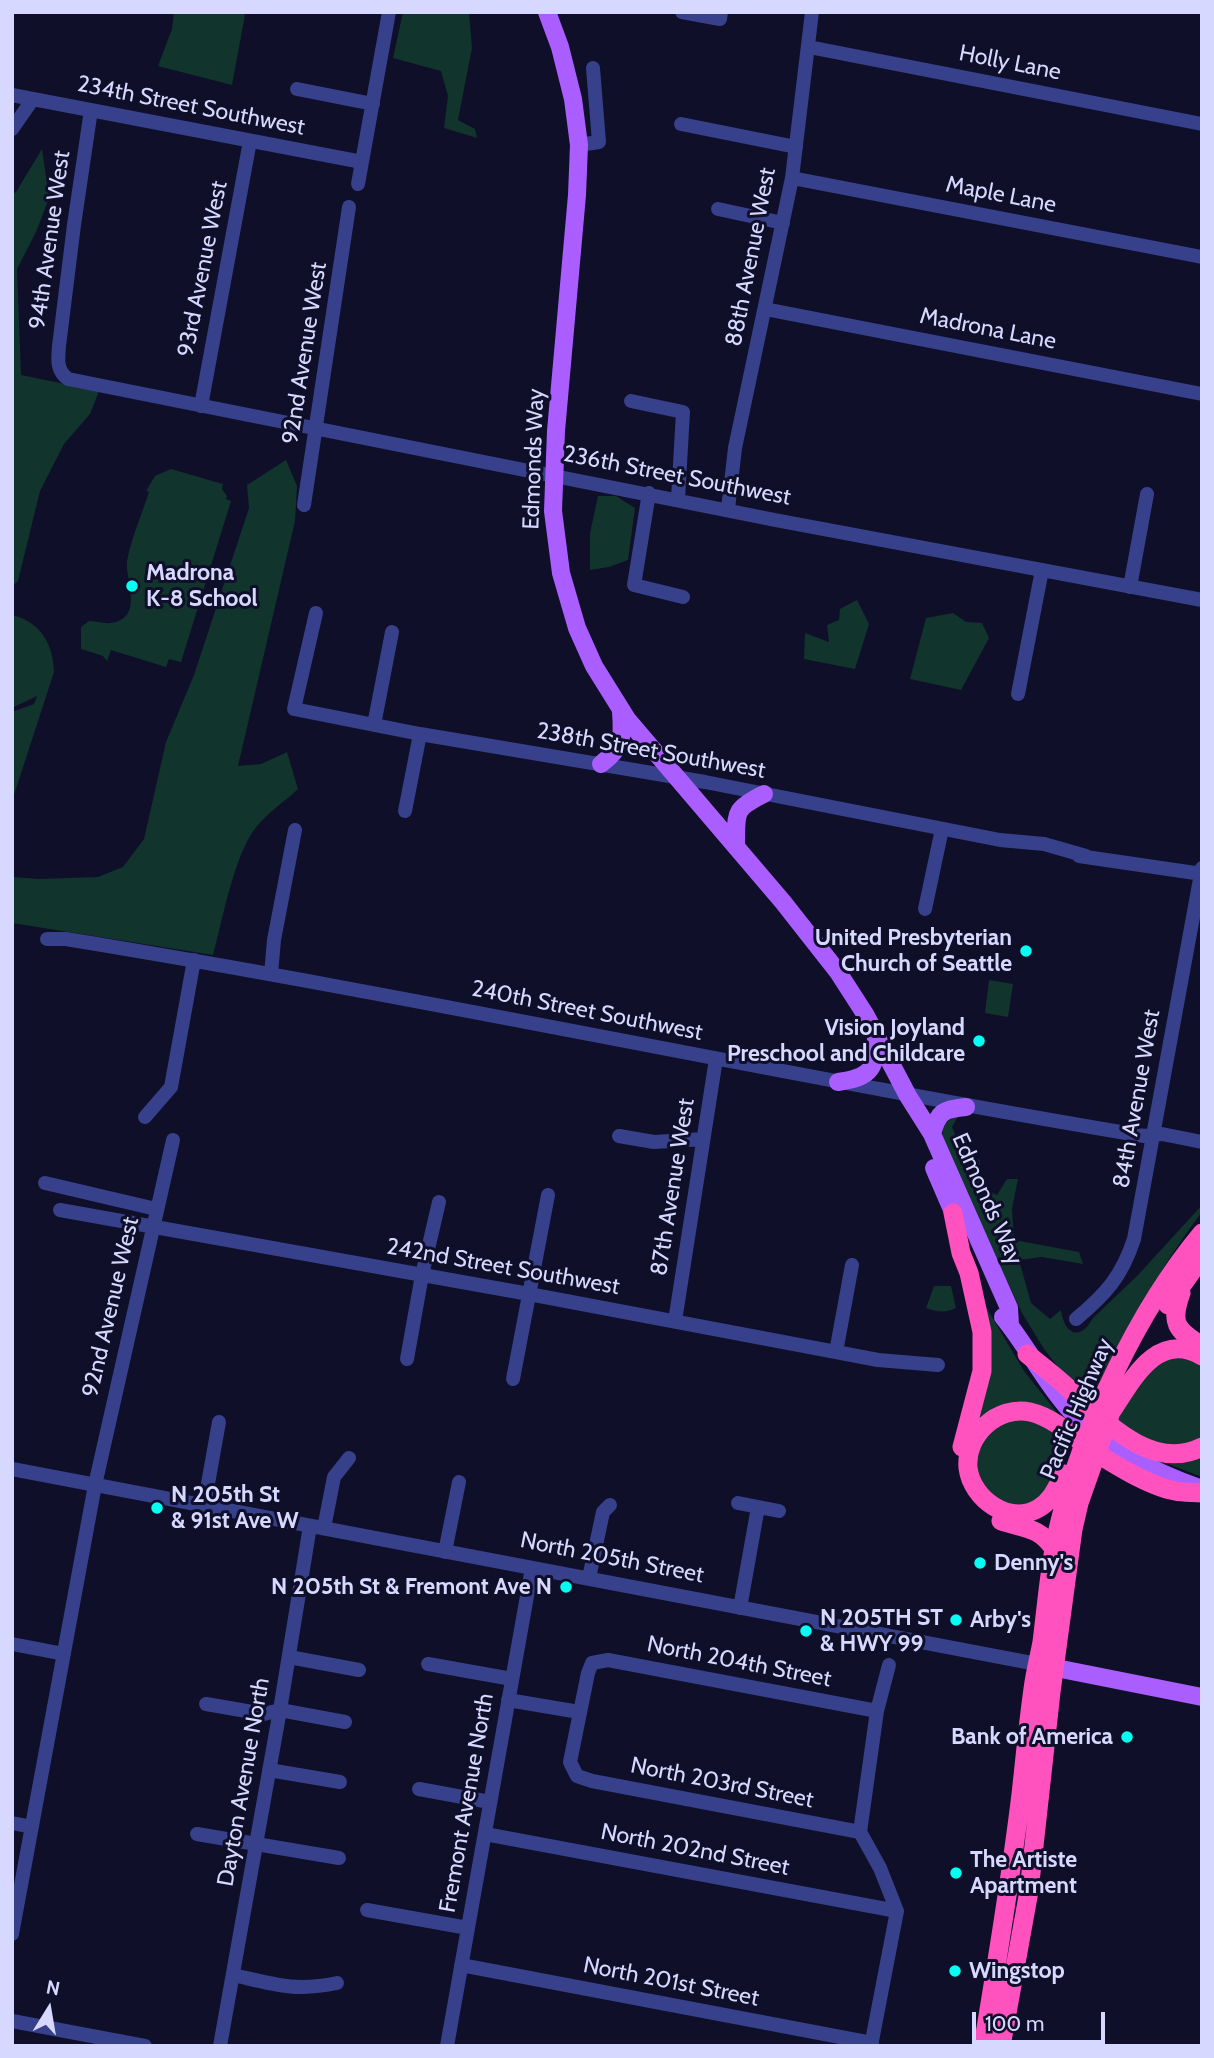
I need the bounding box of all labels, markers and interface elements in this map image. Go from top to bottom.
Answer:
street label: Holly Lane [957,40,1063,86]
street label: 234th Street Southwest [75,70,307,142]
street label: 94th Avenue West [24,149,76,331]
street label: 88th Avenue West [720,165,782,349]
street label: Maple Lane [943,171,1059,219]
street label: 93rd Avenue West [172,179,234,359]
street label: 92nd Avenue West [277,260,333,446]
street label: Madrona Lane [918,302,1058,356]
street label: Edmonds Way [518,388,550,530]
street label: 236th Street Southwest [561,440,793,512]
place label: Madrona K-8 School [146,559,258,613]
marker: Madrona K-8 School [124,578,140,594]
street label: 238th Street Southwest [534,717,768,785]
place label: United Presbyterian Church of Seattle [815,924,1012,978]
marker: United Presbyterian Church of Seattle [1018,943,1034,959]
street label: 240th Street Southwest [469,975,705,1047]
street label: 84th Avenue West [1108,1008,1166,1190]
place label: Vision Joyland Preschool and Childcare [727,1014,965,1068]
marker: Vision Joyland Preschool and Childcare [971,1033,987,1049]
street label: 87th Avenue West [645,1096,701,1278]
street label: Edmonds Way [946,1129,1028,1269]
street label: 92nd Avenue West [77,1214,145,1400]
street label: 242nd Street Southwest [384,1233,622,1301]
street label: Pacific Highway [1035,1334,1119,1484]
place label: N 205th St & 91st Ave W [171,1481,299,1535]
marker: N 205th St & 91st Ave W [149,1500,165,1516]
street label: North 205th Street [518,1527,706,1589]
place label: Denny's [994,1549,1073,1577]
marker: Denny's [972,1555,988,1571]
place label: N 205th St & Fremont Ave N [271,1573,552,1601]
marker: N 205th St & Fremont Ave N [558,1579,574,1595]
place label: N 205TH ST & HWY 99 [820,1604,943,1658]
place label: Arby's [970,1606,1031,1634]
marker: Arby's [948,1612,964,1628]
marker: N 205TH ST & HWY 99 [798,1623,814,1639]
street label: North 204th Street [645,1631,833,1693]
street label: Dayton Avenue North [212,1676,276,1888]
street label: Fremont Avenue North [434,1691,500,1915]
place label: Bank of America [951,1723,1113,1751]
marker: Bank of America [1119,1729,1135,1745]
street label: North 203rd Street [628,1752,816,1814]
street label: North 202nd Street [599,1818,791,1882]
place label: The Artiste Apartment [970,1846,1077,1900]
marker: The Artiste Apartment [948,1865,964,1881]
street label: North 201st Street [581,1951,761,2013]
place label: Wingstop [969,1957,1065,1985]
marker: Wingstop [947,1963,963,1979]
north arrow [14,1974,84,2044]
text: N [44,1975,62,2000]
scale bar [976,1998,1109,2042]
text: 100 m [985,2011,1044,2036]

